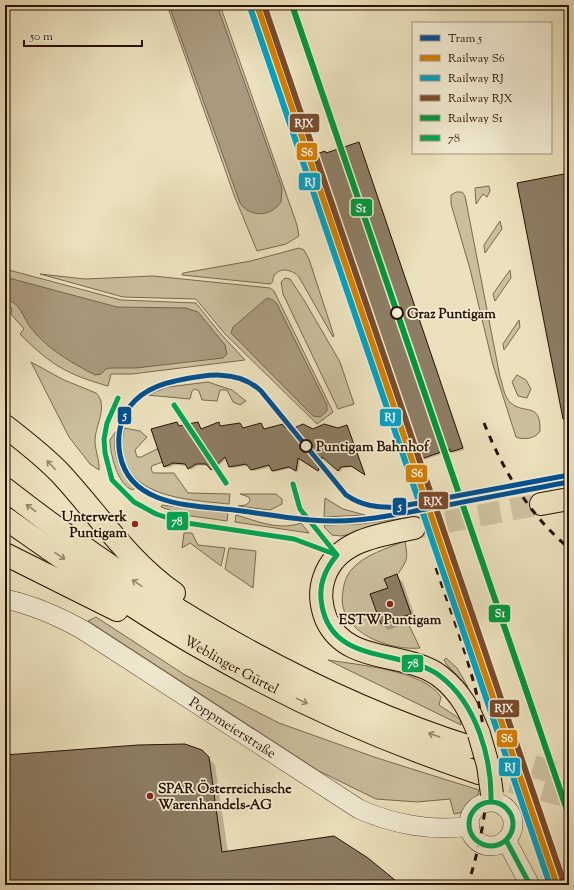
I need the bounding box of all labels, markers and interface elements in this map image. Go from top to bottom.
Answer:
scale bar [24,22,142,48]
legend [412,22,552,154]
text: 50 m [29,28,53,46]
text: Tram 5 [448,30,482,48]
text: Railway S6 [448,50,505,68]
text: Railway RJ [448,70,504,88]
text: Railway RJX [448,90,513,108]
text: Railway S1 [448,110,503,128]
line badge: RJX [289,113,320,133]
text: RJX [293,116,314,132]
text: 78 [448,130,460,148]
line badge: S6 [296,142,318,161]
text: S6 [301,145,314,161]
line badge: RJ [298,172,321,191]
text: RJ [304,175,316,191]
line badge: S1 [350,198,373,217]
text: S1 [356,201,366,217]
place label: Graz Puntigam [407,305,496,325]
marker: Graz Puntigam [390,306,404,320]
line badge: 5 [117,406,132,425]
text: 5 [122,408,127,424]
line badge: RJ [379,408,402,427]
text: RJ [384,410,396,426]
place label: Puntigam Bahnhof [316,438,430,458]
marker: Puntigam Bahnhof [299,439,313,453]
one-way arrow [46,460,56,470]
line badge: S6 [405,464,428,483]
text: S6 [411,466,424,482]
line badge: RJX [418,491,449,510]
text: RJX [422,494,443,510]
line badge: 5 [392,497,407,516]
text: 5 [397,499,402,515]
one-way arrow [26,504,37,512]
place label: Unterwerk Puntigam [61,508,127,544]
line badge: 78 [166,511,189,531]
text: 78 [171,514,183,530]
marker: Unterwerk Puntigam [130,519,140,529]
one-way arrow [54,552,65,560]
one-way arrow [132,579,143,587]
marker: ESTW Puntigam [385,599,395,609]
line badge: S1 [488,604,511,623]
text: S1 [495,606,505,622]
place label: ESTW Puntigam [339,611,442,631]
street label: Weblinger Gürtel [179,632,282,700]
line badge: 78 [401,654,424,673]
text: 78 [407,656,419,672]
street label: Poppmeierstraße [185,693,279,765]
one-way arrow [295,698,307,705]
line badge: RJX [489,699,520,718]
text: RJX [493,701,514,717]
line badge: S6 [496,729,518,748]
one-way arrow [428,730,440,738]
text: S6 [501,731,514,747]
line badge: RJ [498,757,521,777]
text: RJ [504,760,516,776]
place label: SPAR Österreichische Warenhandels-AG [158,779,292,816]
marker: SPAR Österreichische Warenhandels-AG [145,791,155,801]

